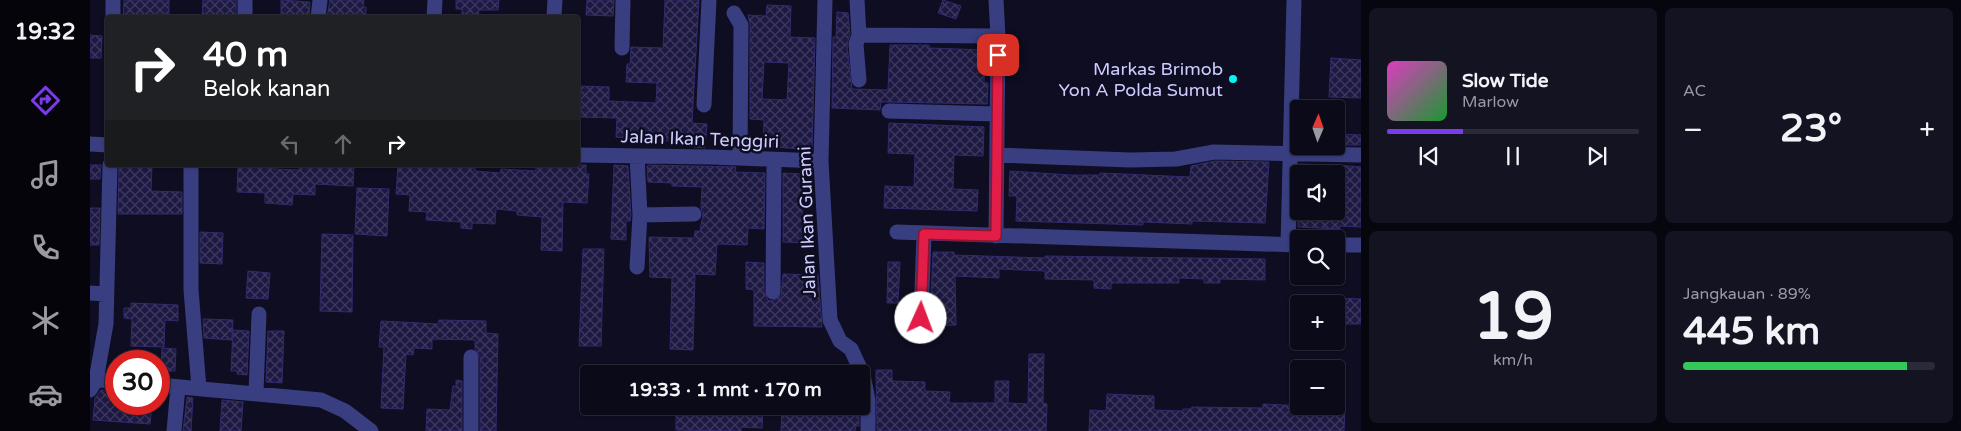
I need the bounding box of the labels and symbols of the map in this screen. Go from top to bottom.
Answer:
pin [977,34,1019,76]
place label: Markas Brimob Yon A Polda Sumut [1059,58,1223,101]
marker: Markas Brimob Yon A Polda Sumut [1227,73,1239,85]
north arrow [1290,100,1345,155]
street label: Jalan Ikan Tenggiri [620,125,780,153]
street label: Jalan Ikan Gurami [793,146,821,298]
position arrow [894,291,946,343]
speed limit sign: 30 [105,350,170,415]

